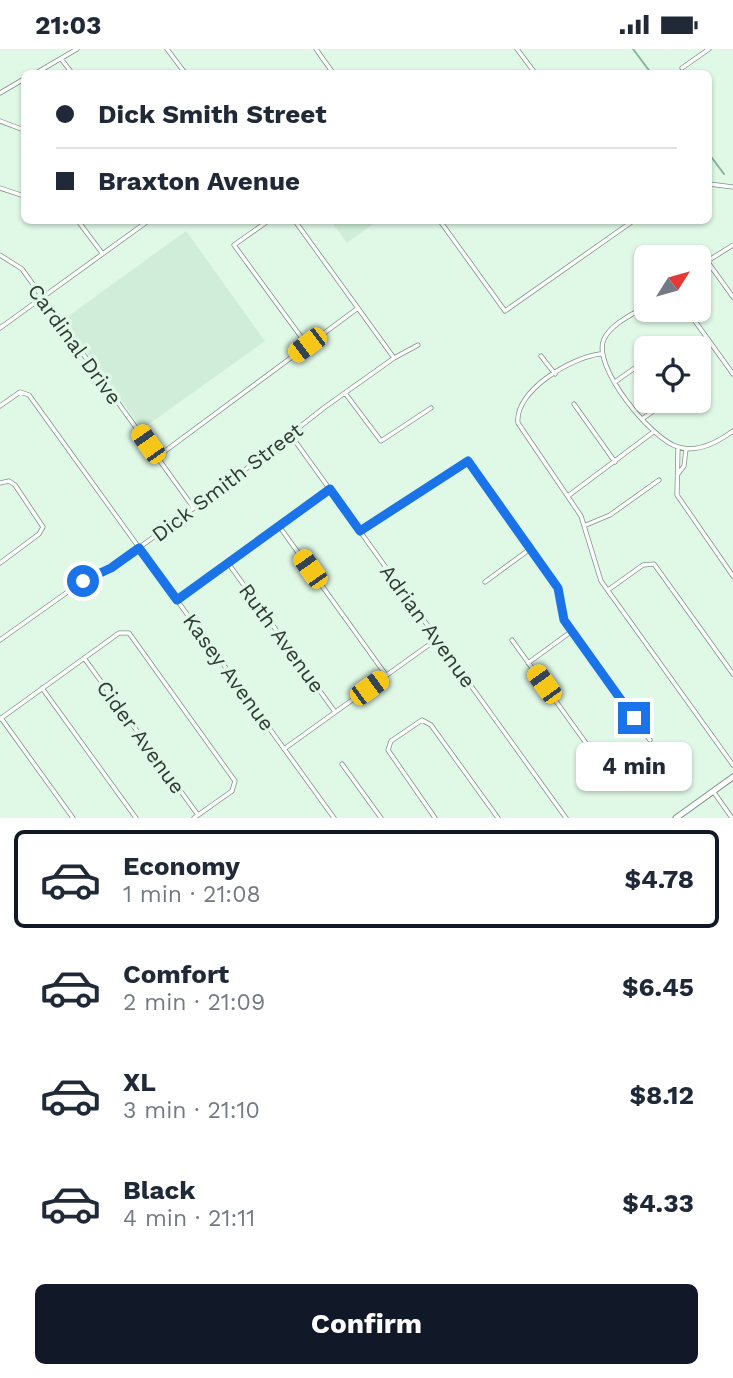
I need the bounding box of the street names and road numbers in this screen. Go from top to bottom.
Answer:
street label: Cardinal Drive [23,279,127,409]
street label: Dick Smith Street [147,417,307,547]
street label: Adrian Avenue [375,559,481,693]
street label: Ruth Avenue [234,578,330,698]
street label: Kasey Avenue [178,608,280,736]
street label: Cider Avenue [92,675,190,799]

